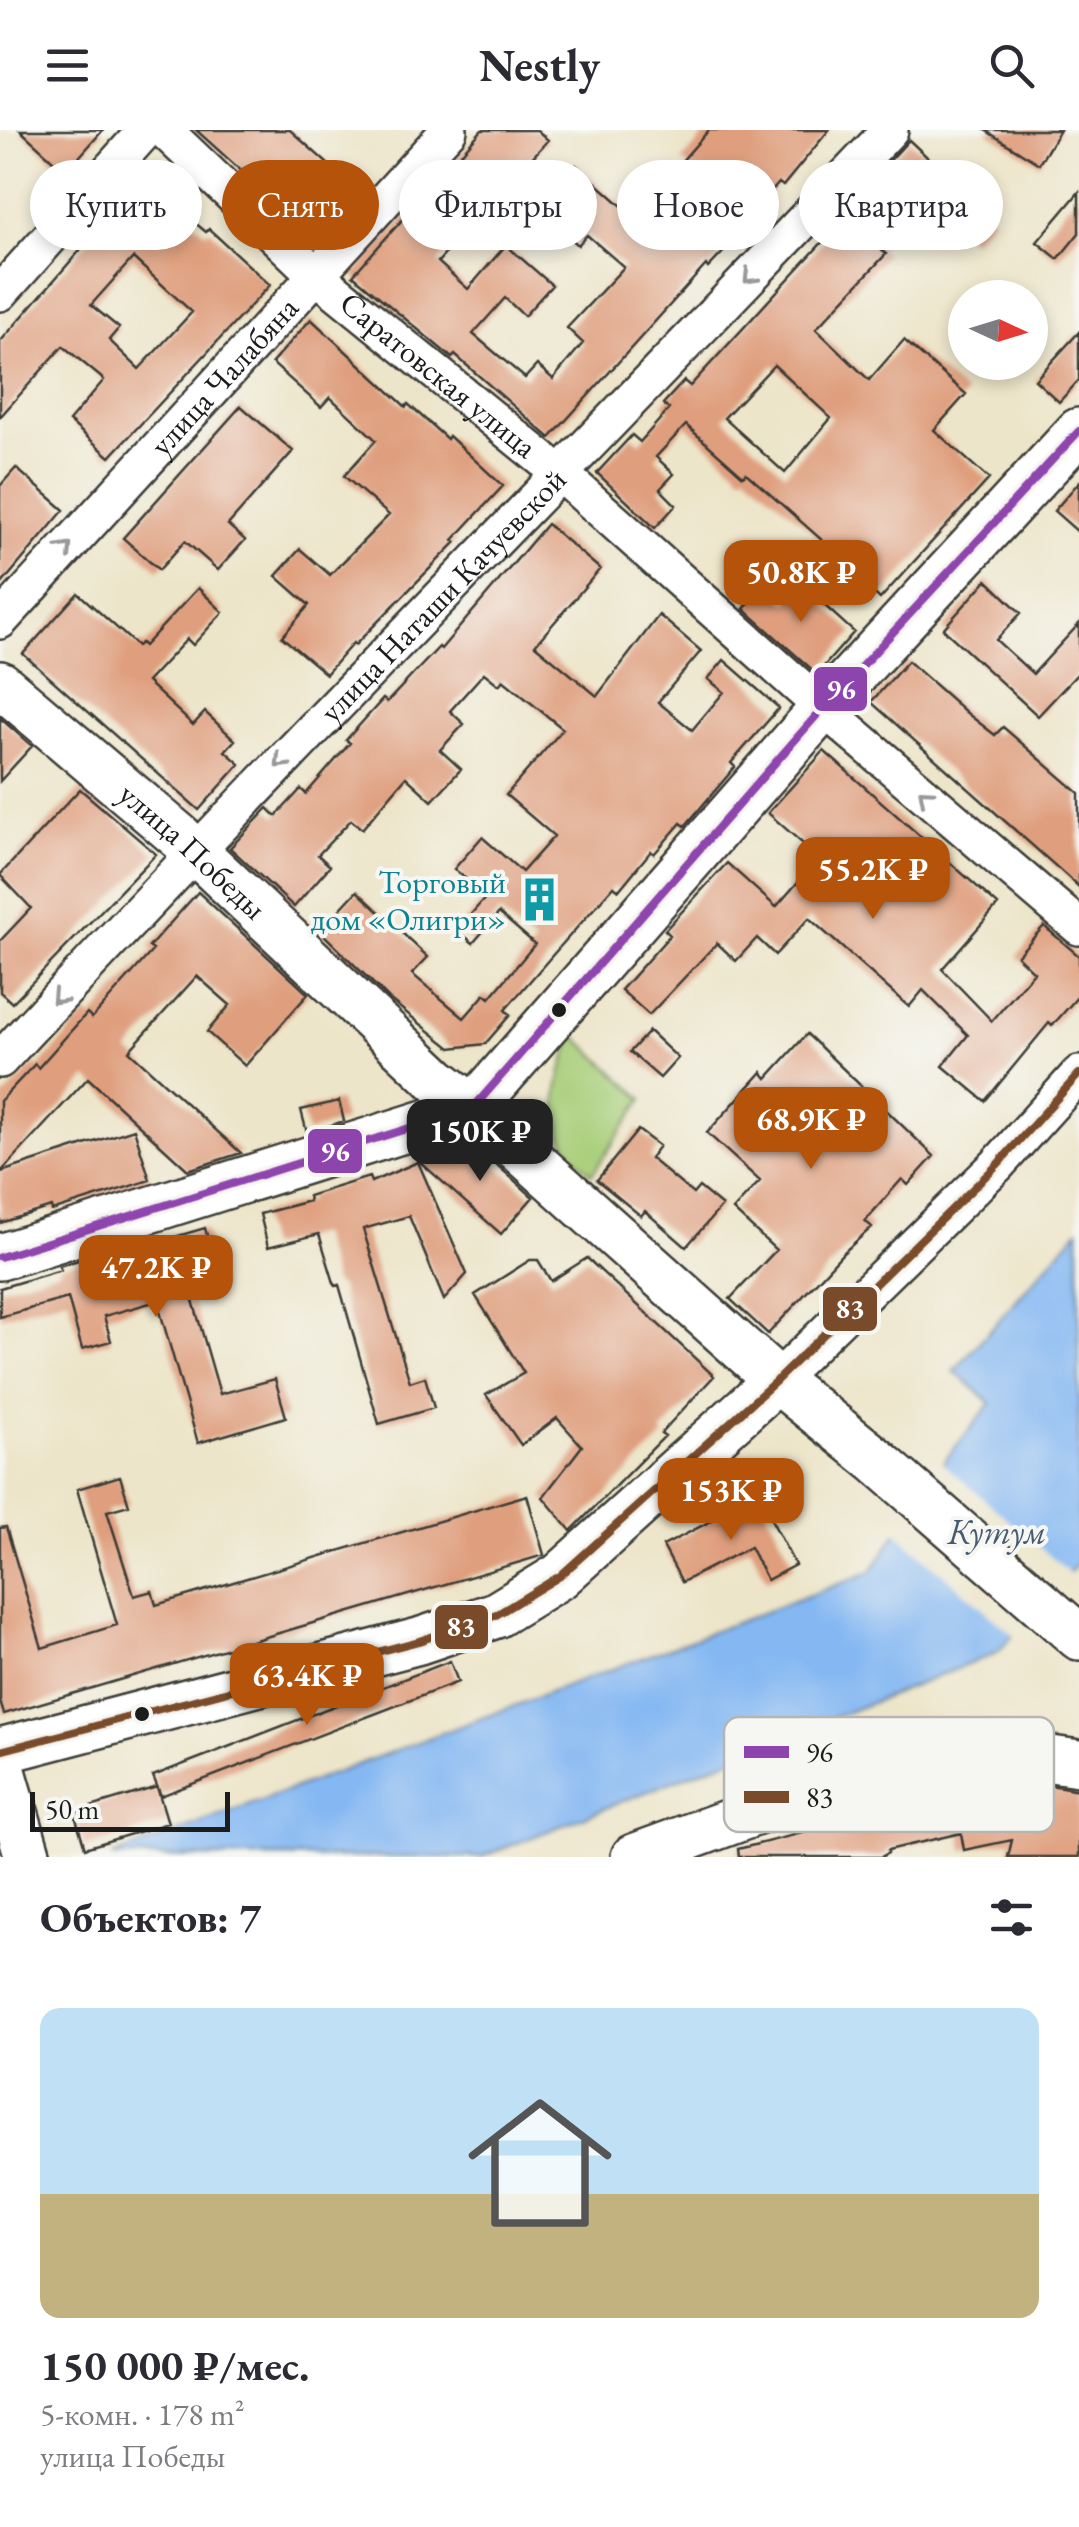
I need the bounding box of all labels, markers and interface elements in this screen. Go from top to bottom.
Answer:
text: Nestly [479,36,600,94]
icon: menu [40,38,95,93]
icon: search [984,38,1039,93]
chip: Купить [30,160,202,250]
chip: Снять [222,160,379,250]
chip: Фильтры [399,160,597,250]
chip: Новое [617,160,779,250]
chip: Квартира [799,160,1003,250]
one-way arrow [744,265,762,284]
north arrow [948,280,1048,380]
map controls [948,280,1048,380]
street label: Саратовская улица [331,282,546,468]
street label: улица Чалабяна [140,287,308,465]
street label: улица Наташи Качуевской [310,459,575,731]
pin: 50.8K ₽ [709,540,893,625]
one-way arrow [54,542,72,561]
text: 50.8K ₽ [746,551,856,593]
line badge: 96 [812,665,869,713]
text: 96 [826,671,856,707]
one-way arrow [275,751,293,769]
street label: улица Победы [110,773,275,929]
one-way arrow [918,789,937,807]
pin: 55.2K ₽ [781,837,965,922]
text: 55.2K ₽ [818,848,928,890]
place label: Торговый дом «Олигри» [311,861,506,940]
building icon: Торговый дом «Олигри» [515,876,563,924]
one-way arrow [52,986,70,1005]
unlabelled marker [549,1000,569,1020]
pin: 68.9K ₽ [719,1087,903,1172]
text: 68.9K ₽ [756,1098,866,1140]
pin: 150K ₽ [399,1099,561,1184]
text: 150K ₽ [429,1110,531,1152]
line badge: 96 [306,1127,364,1175]
text: 96 [320,1133,350,1169]
pin: 47.2K ₽ [64,1235,248,1320]
text: 47.2K ₽ [101,1246,211,1288]
line badge: 83 [821,1285,879,1333]
text: 83 [835,1290,865,1326]
pin: 153K ₽ [650,1458,812,1543]
text: 153K ₽ [680,1469,782,1511]
water label: Кутум [947,1509,1046,1555]
line badge: 83 [433,1603,490,1651]
text: 83 [446,1608,476,1644]
pin: 63.4K ₽ [215,1643,399,1728]
text: 63.4K ₽ [252,1654,362,1696]
unlabelled marker [132,1704,152,1724]
legend [724,1717,1054,1832]
text: 96 [806,1734,833,1770]
text: 83 [806,1779,833,1815]
scale bar [30,1787,230,1832]
text: 50 m [45,1791,99,1827]
text: Объектов: 7 [40,1890,261,1945]
icon: filters [984,1890,1039,1945]
icon: home [450,2073,630,2253]
text: 150 000 ₽/мес. [40,2338,309,2393]
text: 5-комн. · 178 m² [40,2393,245,2435]
text: улица Победы [40,2435,225,2477]

